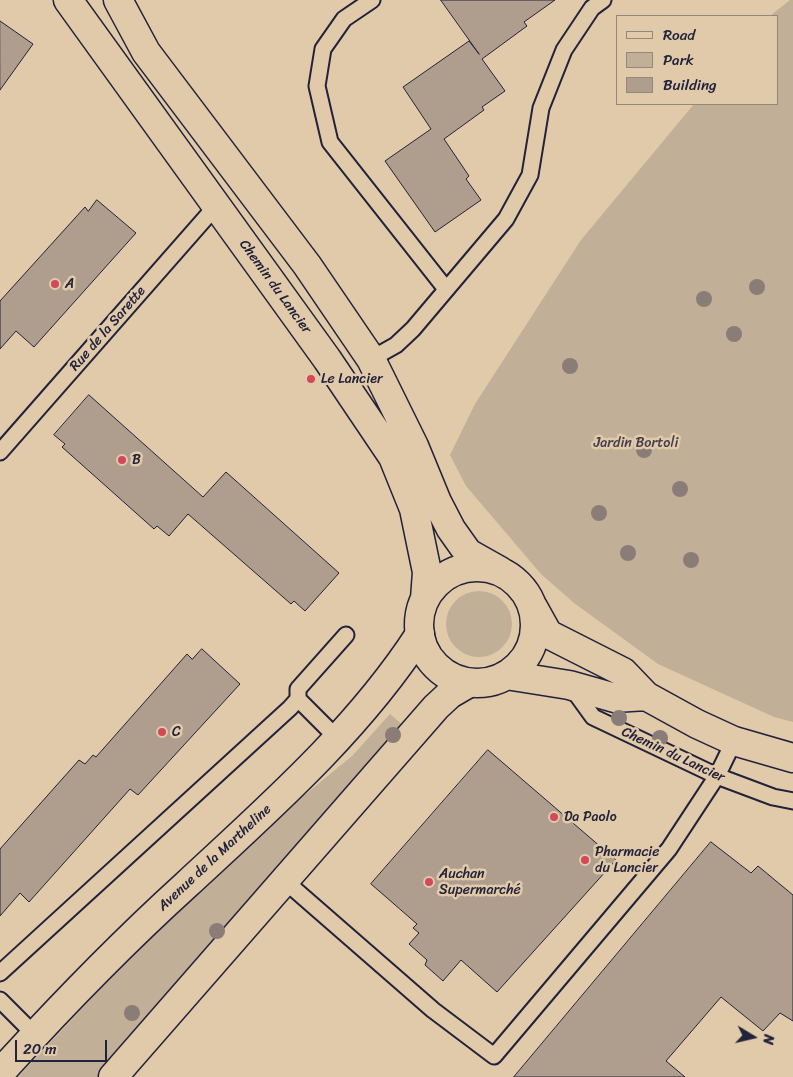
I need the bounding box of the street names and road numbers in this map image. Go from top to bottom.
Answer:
street label: Chemin du Lancier [235,237,315,337]
street label: Rue de la Sarette [67,283,149,375]
street label: Chemin du Lancier [619,724,727,786]
street label: Avenue de la Martheline [155,801,275,915]

